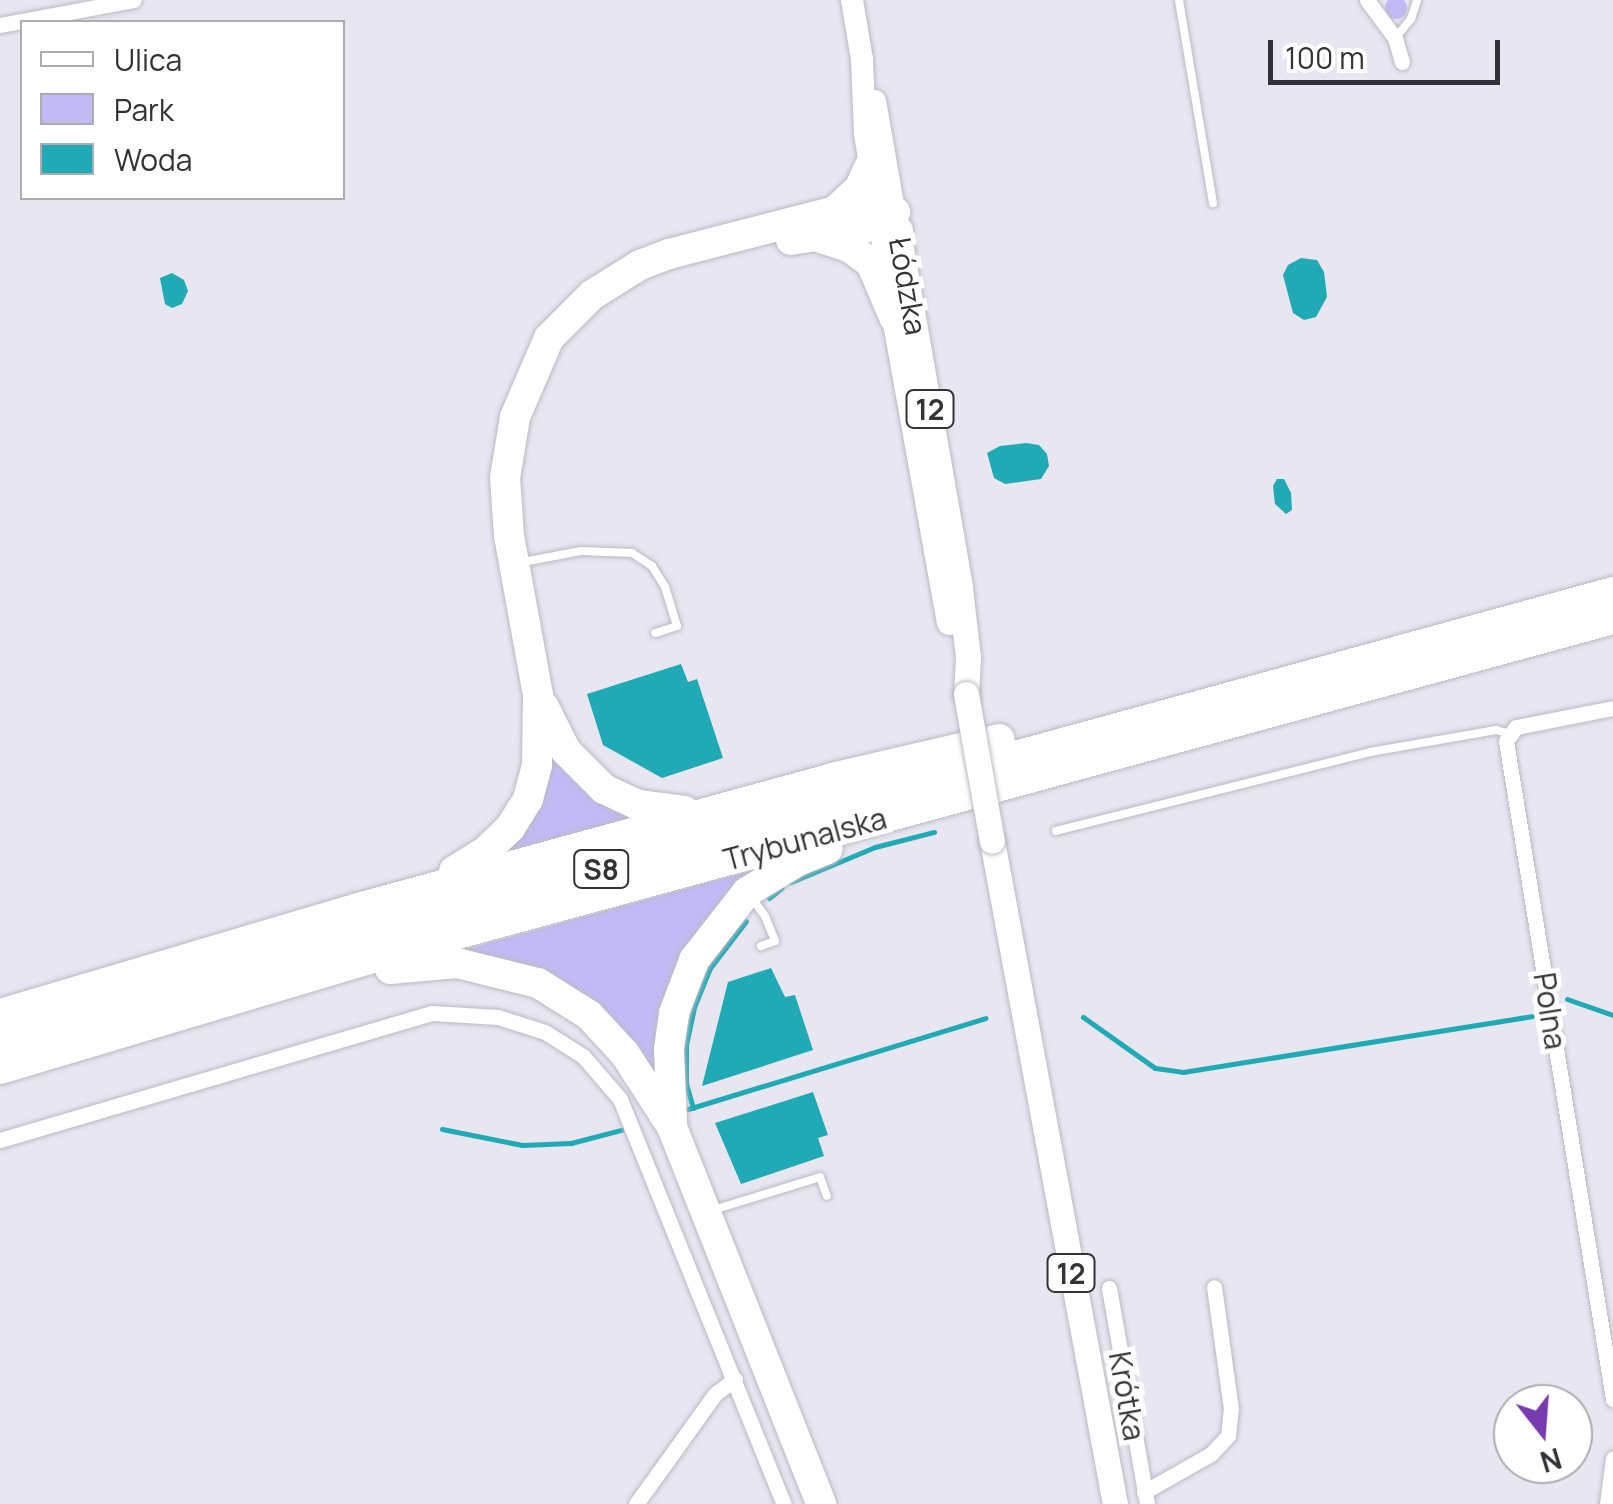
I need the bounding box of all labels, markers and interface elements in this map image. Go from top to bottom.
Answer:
legend [20,20,345,200]
scale bar [1273,20,1506,82]
text: 100 m [1285,37,1365,78]
text: Ulica [114,39,182,80]
text: Park [114,89,174,130]
text: Woda [114,139,192,180]
street label: Łódzka [882,234,934,338]
road number: 12 [905,386,955,432]
street label: Trybunalska [720,800,890,878]
road number: S8 [571,846,631,892]
street label: Polna [1526,970,1574,1052]
road number: 12 [1046,1250,1096,1296]
street label: Krótka [1101,1349,1153,1443]
north arrow [1493,1384,1593,1484]
text: N [1536,1440,1566,1482]

